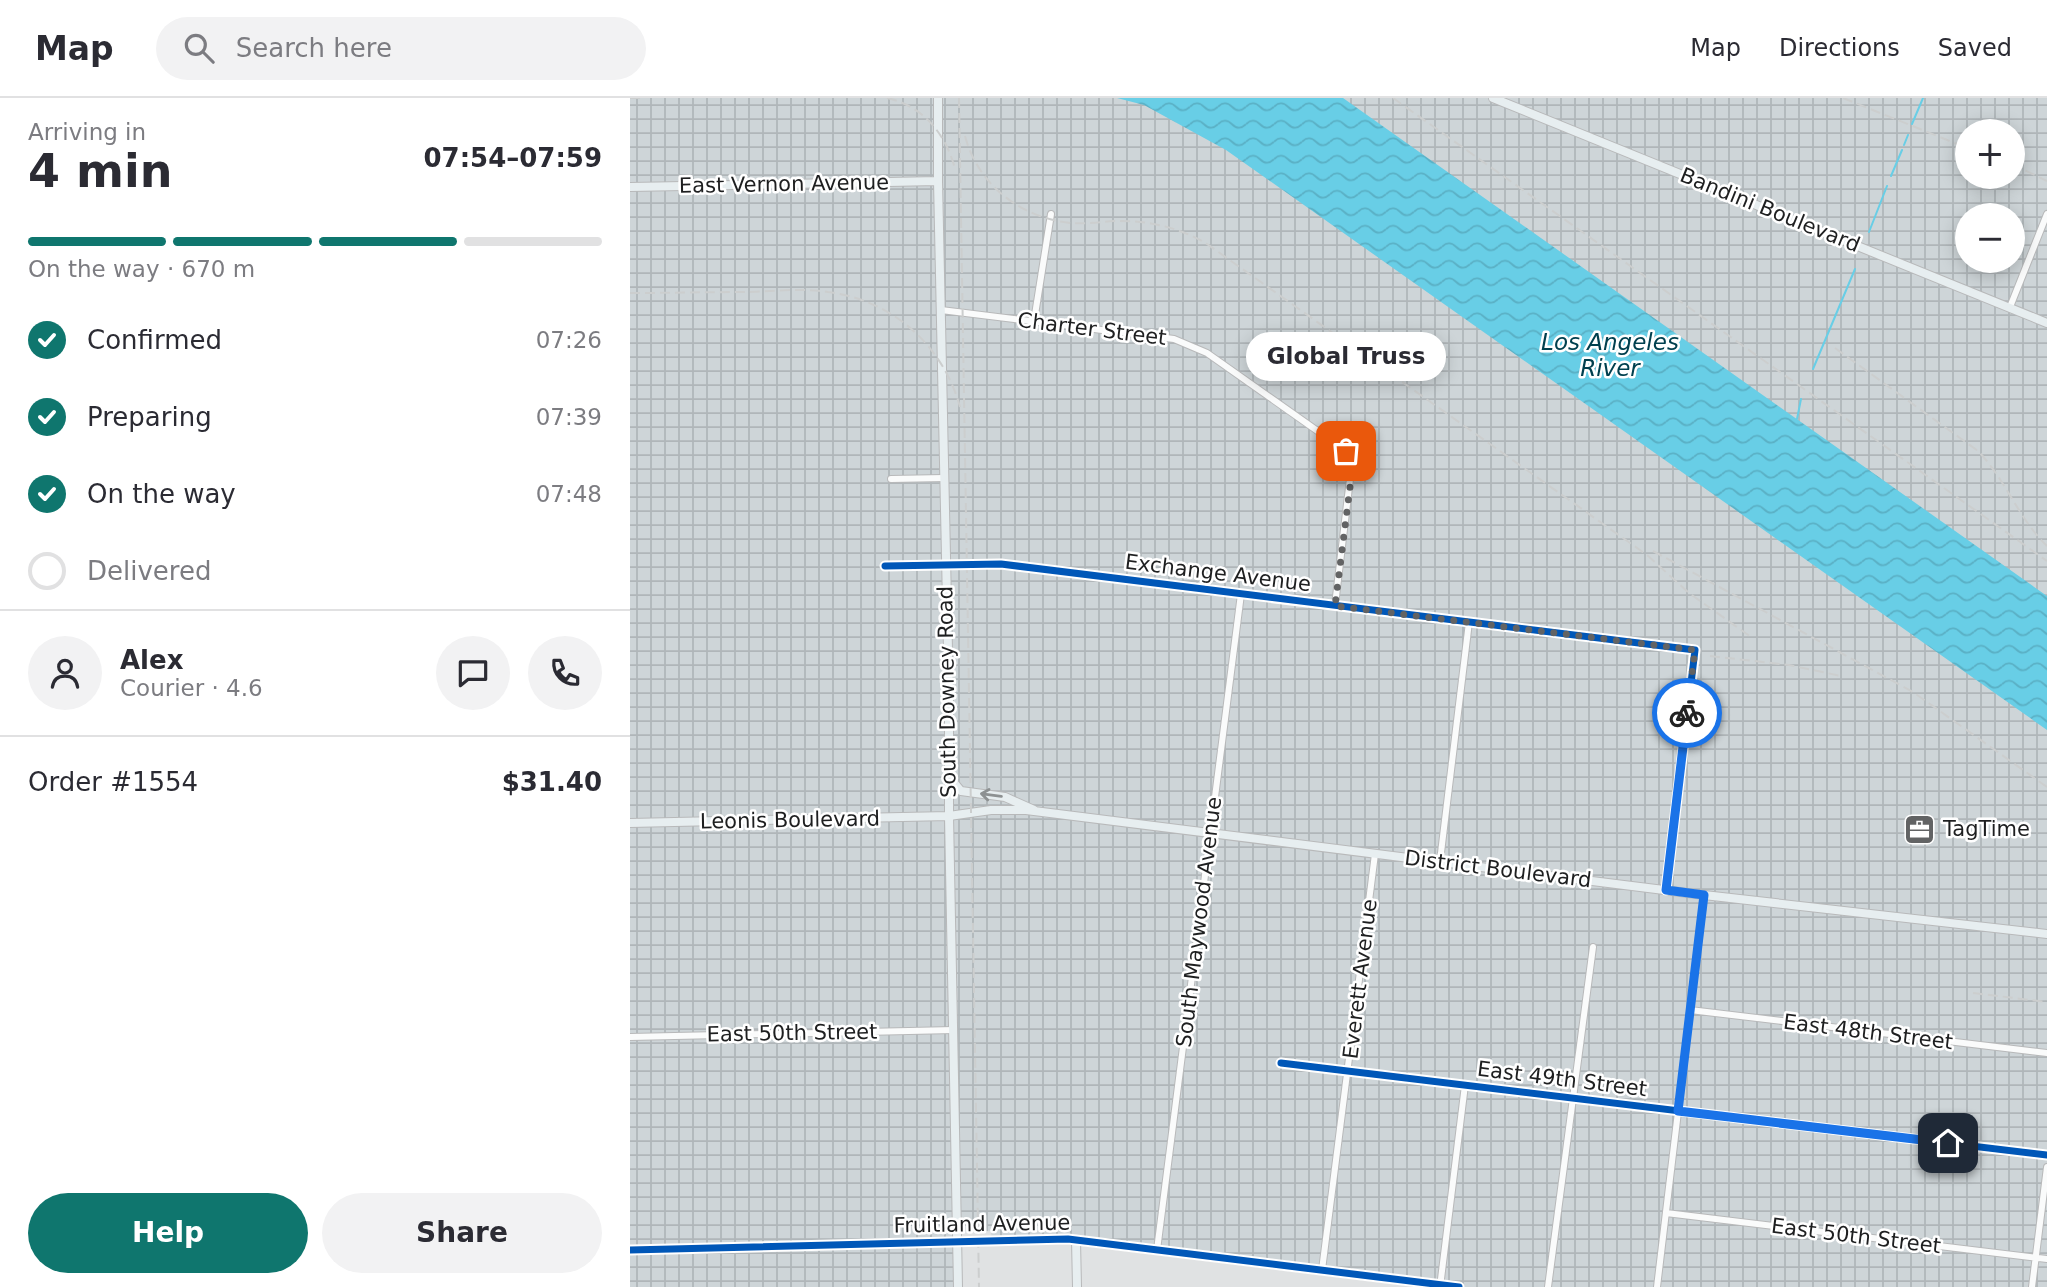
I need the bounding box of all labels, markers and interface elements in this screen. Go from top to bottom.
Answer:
search box [156,17,646,80]
text: Map [35,29,114,68]
icon: search [180,29,218,67]
text: Search here [236,33,392,63]
text: Map [1690,34,1741,62]
text: Directions [1779,34,1900,62]
text: Saved [1938,34,2012,62]
text: Arriving in [28,119,146,145]
map controls [1955,119,2025,273]
button: + [1955,119,2025,189]
text: 07:54–07:59 [423,143,602,173]
text: 4 min [28,144,172,198]
street label: Bandini Boulevard [1677,163,1863,257]
street label: East Vernon Avenue [679,170,889,198]
button: − [1955,203,2025,273]
text: On the way · 670 m [28,256,255,282]
street label: Charter Street [1016,308,1168,350]
icon: check [28,321,66,359]
text: Confirmed [87,325,222,355]
text: 07:26 [536,327,602,353]
water label: Los Angeles River [1541,329,1679,381]
callout: Global Truss [1246,332,1446,381]
text: Global Truss [1267,343,1425,369]
icon: check [28,398,66,436]
text: Preparing [87,402,212,432]
text: 07:39 [536,404,602,430]
pin [1316,421,1376,481]
icon: bag [1327,432,1365,470]
icon: check [28,475,66,513]
text: On the way [87,479,236,509]
text: 07:48 [536,481,602,507]
street label: Exchange Avenue [1124,550,1312,596]
text: Delivered [87,556,211,586]
street label: South Downey Road [933,586,961,798]
button: person [28,636,102,710]
button: chat [436,636,510,710]
button: phone [528,636,602,710]
text: Alex [120,645,183,675]
text: Courier · 4.6 [120,675,263,701]
courier [1652,678,1722,748]
icon: bike [1668,694,1706,732]
text: Order #1554 [28,767,198,797]
text: $31.40 [502,767,602,797]
one-way arrow [980,789,1003,802]
street label: South Maywood Avenue [1172,795,1226,1049]
street label: Leonis Boulevard [700,806,880,834]
office icon: TagTime [1903,812,1937,846]
place label: TagTime [1942,817,2030,841]
street label: District Boulevard [1403,846,1593,892]
street label: Everett Avenue [1338,898,1382,1060]
street label: East 48th Street [1782,1010,1954,1054]
street label: East 50th Street [706,1020,878,1046]
street label: East 49th Street [1476,1057,1648,1101]
pin [1918,1113,1978,1173]
icon: home [1929,1124,1967,1162]
button: Help [28,1193,308,1273]
button: Share [322,1193,602,1273]
street label: Fruitland Avenue [893,1210,1071,1238]
street label: East 50th Street [1770,1214,1942,1258]

